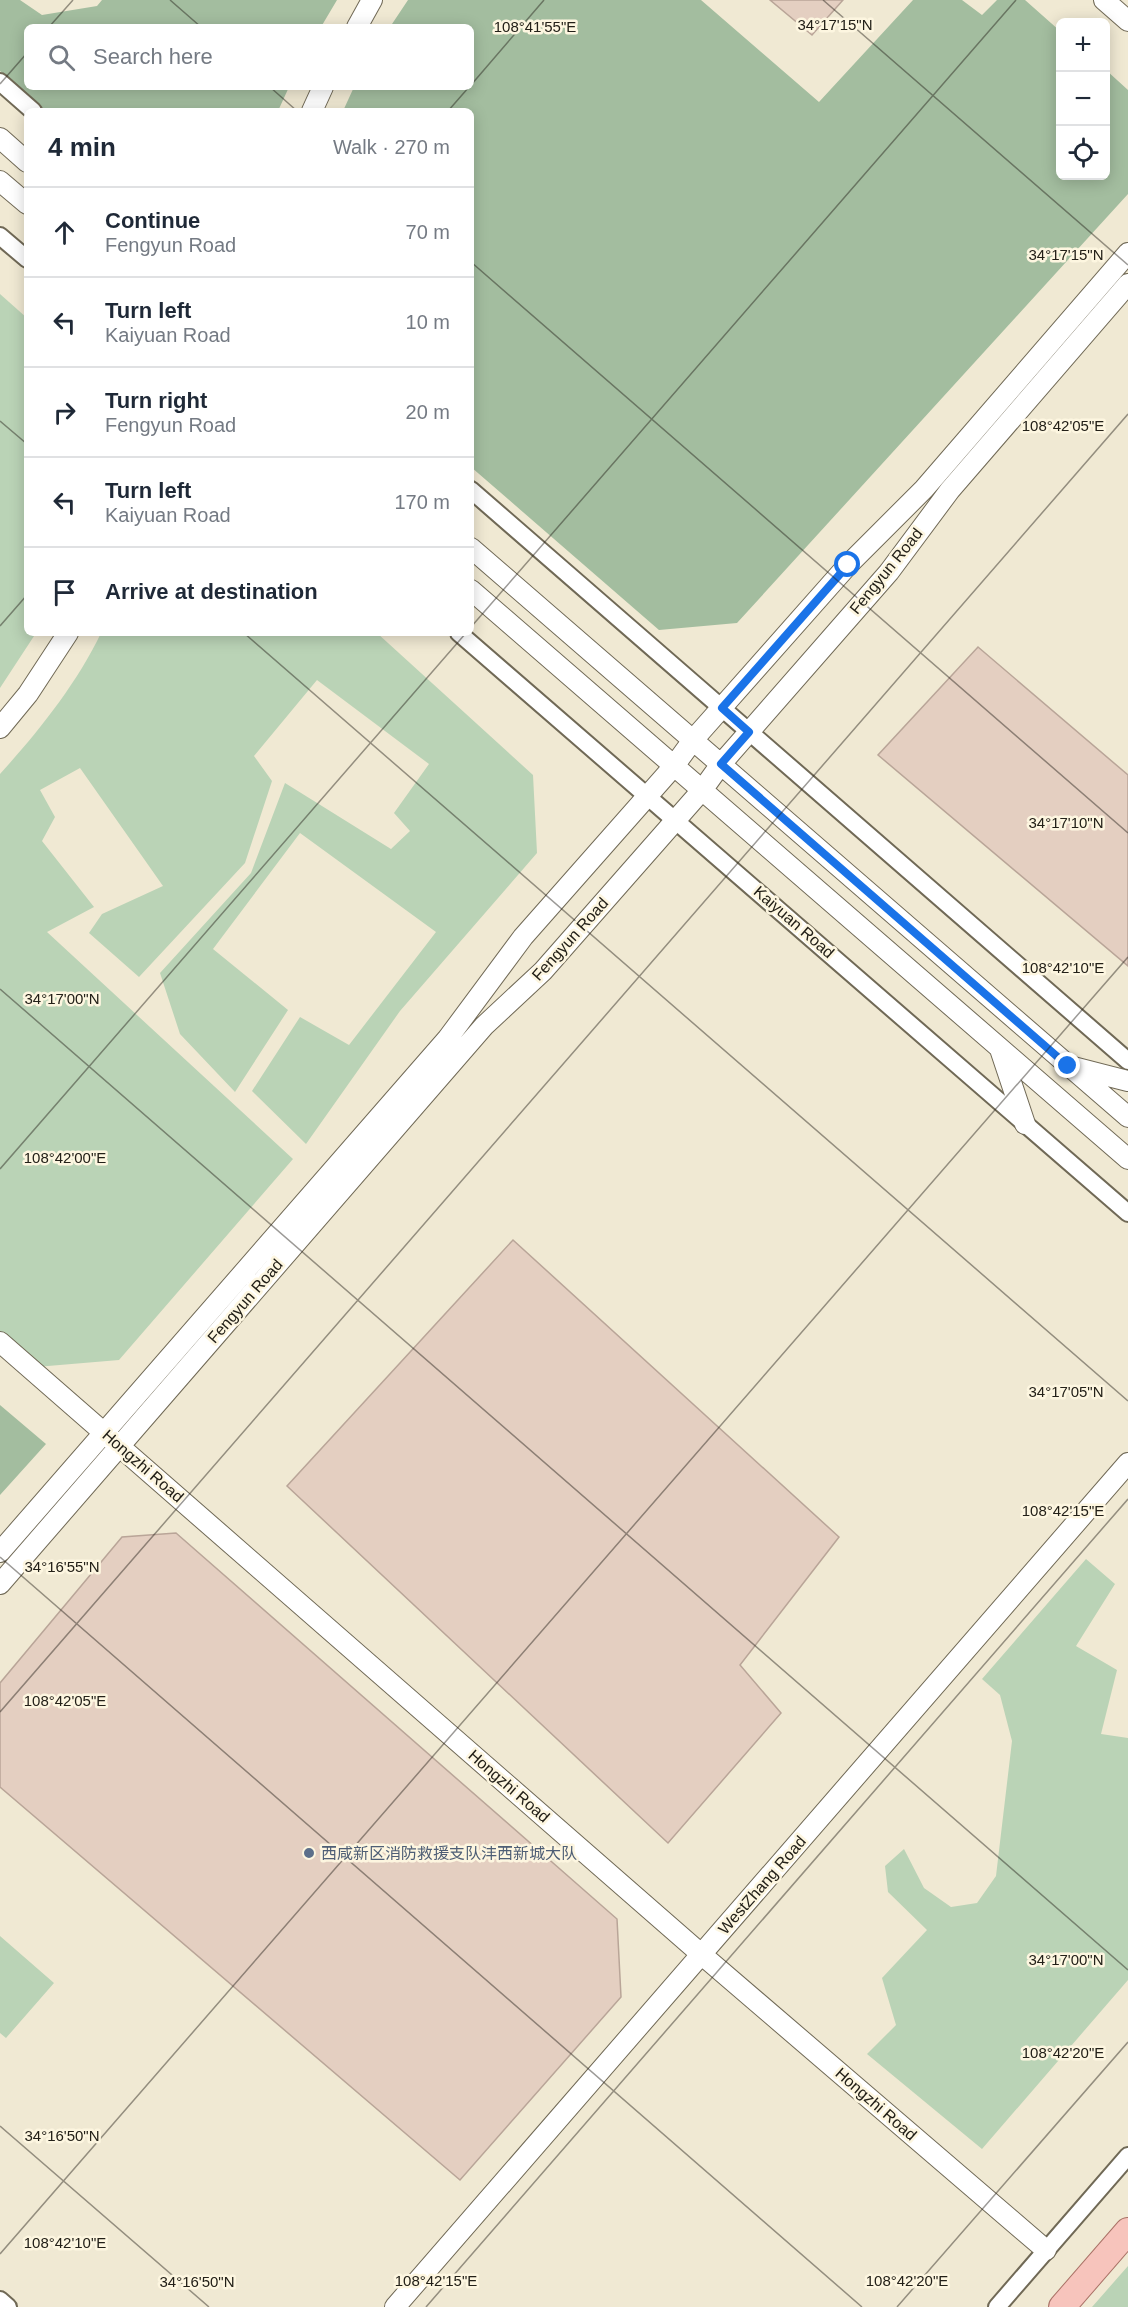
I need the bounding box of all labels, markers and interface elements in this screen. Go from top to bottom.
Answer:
text: 34°17'15"N [797,16,873,33]
text: 108°41'55"E [494,18,576,35]
map controls [1056,18,1110,180]
button: + [1056,18,1110,72]
search box [24,24,474,90]
icon: search [45,41,78,74]
text: Search here [93,44,213,69]
button: − [1056,72,1110,126]
button: locate [1056,126,1110,180]
text: 4 min [48,132,116,162]
text: Walk · 270 m [333,136,450,158]
text: Continue [105,208,200,233]
icon: ahead [48,216,81,249]
text: 70 m [406,221,450,243]
text: Fengyun Road [105,234,236,256]
text: 34°17'15"N [1028,246,1104,263]
text: Turn left [105,298,191,323]
icon: left [48,306,81,339]
text: 10 m [406,311,450,333]
text: Kaiyuan Road [105,324,231,346]
text: Turn right [105,388,207,413]
icon: right [48,396,81,429]
text: 20 m [406,401,450,423]
text: Fengyun Road [105,414,236,436]
text: 108°42'05"E [1022,417,1104,434]
text: Turn left [105,478,191,503]
icon: left [48,486,81,519]
text: 170 m [394,491,450,513]
text: Kaiyuan Road [105,504,231,526]
street label: Fengyun Road [846,525,926,617]
route start [834,551,860,577]
icon: arrive [48,576,81,609]
text: Arrive at destination [105,579,318,604]
text: 34°17'10"N [1028,814,1104,831]
street label: Kaiyuan Road [750,883,838,961]
street label: Fengyun Road [529,894,611,984]
text: 108°42'10"E [1022,959,1104,976]
text: 34°17'00"N [24,990,100,1007]
route end [1054,1052,1080,1078]
text: 108°42'00"E [24,1149,106,1166]
street label: Fengyun Road [204,1256,286,1346]
text: 34°17'05"N [1028,1383,1104,1400]
street label: Hongzhi Road [99,1426,187,1506]
text: 108°42'15"E [1022,1502,1104,1519]
text: 34°16'55"N [24,1558,100,1575]
text: 108°42'05"E [24,1692,106,1709]
street label: Hongzhi Road [465,1746,553,1826]
street label: WestZhang Road [715,1833,809,1937]
place label: 西咸新区消防救援支队沣西新城大队 [321,1845,577,1862]
marker: 西咸新区消防救援支队沣西新城大队 [302,1846,316,1860]
text: 34°17'00"N [1028,1951,1104,1968]
text: 108°42'20"E [1022,2044,1104,2061]
street label: Hongzhi Road [832,2064,920,2144]
text: 34°16'50"N [24,2127,100,2144]
text: 108°42'10"E [24,2234,106,2251]
text: 108°42'15"E [395,2272,477,2289]
text: 108°42'20"E [866,2272,948,2289]
text: 34°16'50"N [159,2273,235,2290]

